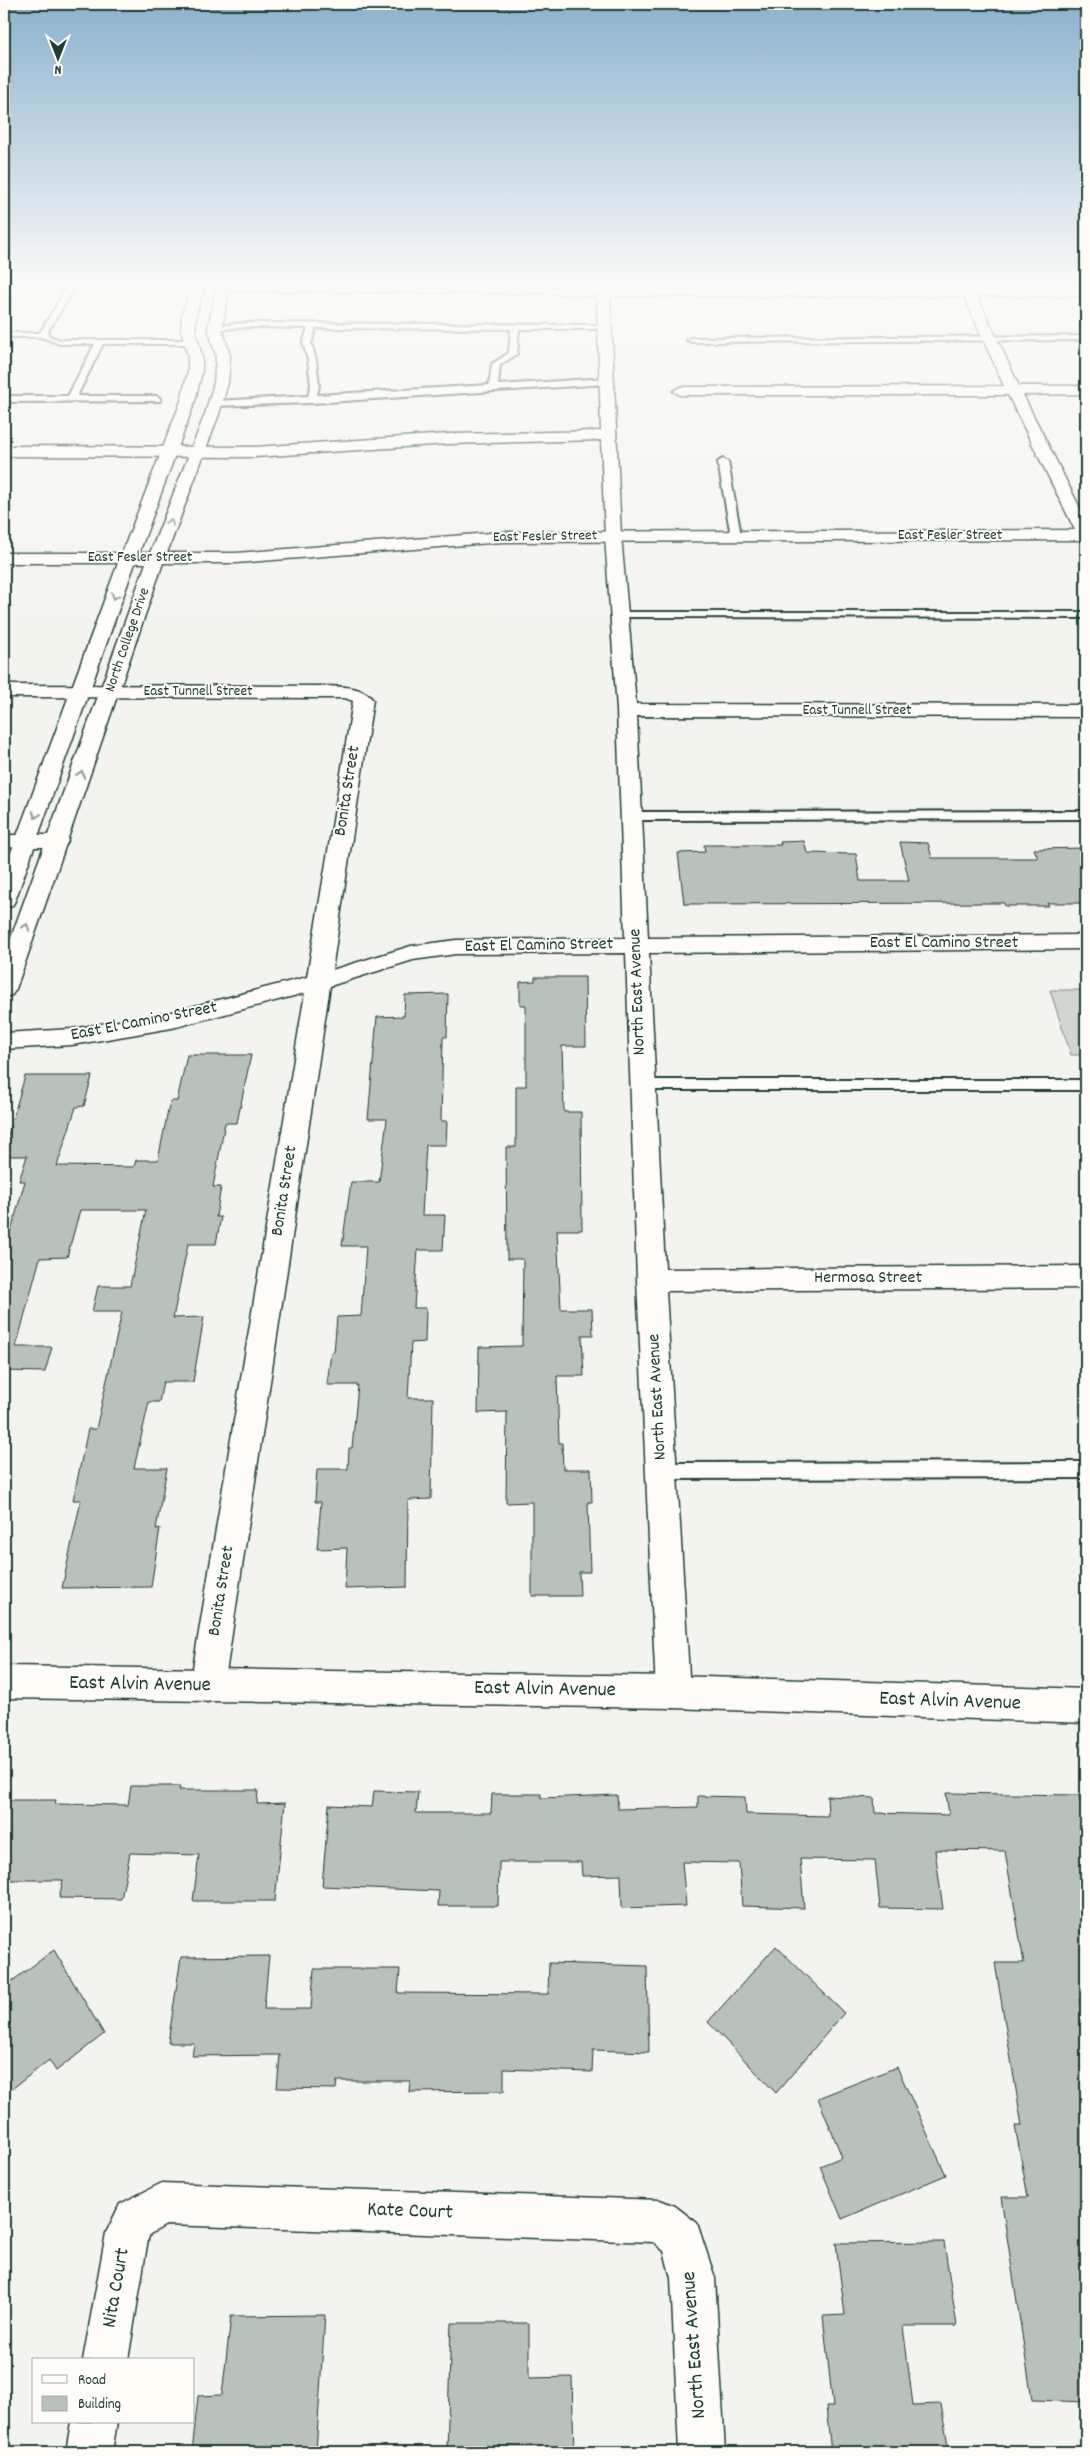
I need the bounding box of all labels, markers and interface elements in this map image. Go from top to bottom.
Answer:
north arrow [32,32,82,82]
text: N [54,59,61,79]
one-way arrow [164,518,174,526]
street label: East Fesler Street [493,525,598,549]
street label: East Fesler Street [898,525,1003,547]
street label: East Fesler Street [88,547,193,569]
street label: North College Drive [100,585,156,695]
one-way arrow [111,591,121,600]
street label: East Tunnell Street [143,681,253,703]
street label: East Tunnell Street [802,700,912,722]
street label: Bonita Street [329,744,368,838]
one-way arrow [75,770,85,779]
one-way arrow [32,810,42,819]
one-way arrow [20,923,30,932]
street label: North East Avenue [623,928,653,1056]
street label: East El Camino Street [870,931,1019,956]
street label: East El Camino Street [464,932,614,960]
street label: East El Camino Street [69,995,220,1048]
street label: Bonita Street [266,1144,305,1238]
street label: Hermosa Street [814,1266,922,1291]
street label: North East Avenue [642,1333,674,1461]
street label: Bonita Street [203,1544,242,1638]
street label: East Alvin Avenue [69,1669,211,1701]
street label: East Alvin Avenue [474,1674,616,1706]
street label: East Alvin Avenue [879,1685,1021,1719]
street label: Kate Court [367,2196,454,2228]
street label: Nita Court [95,2245,139,2330]
street label: North East Avenue [675,2270,715,2420]
legend [32,2358,195,2424]
text: Road [78,2370,106,2392]
text: Building [78,2394,121,2416]

